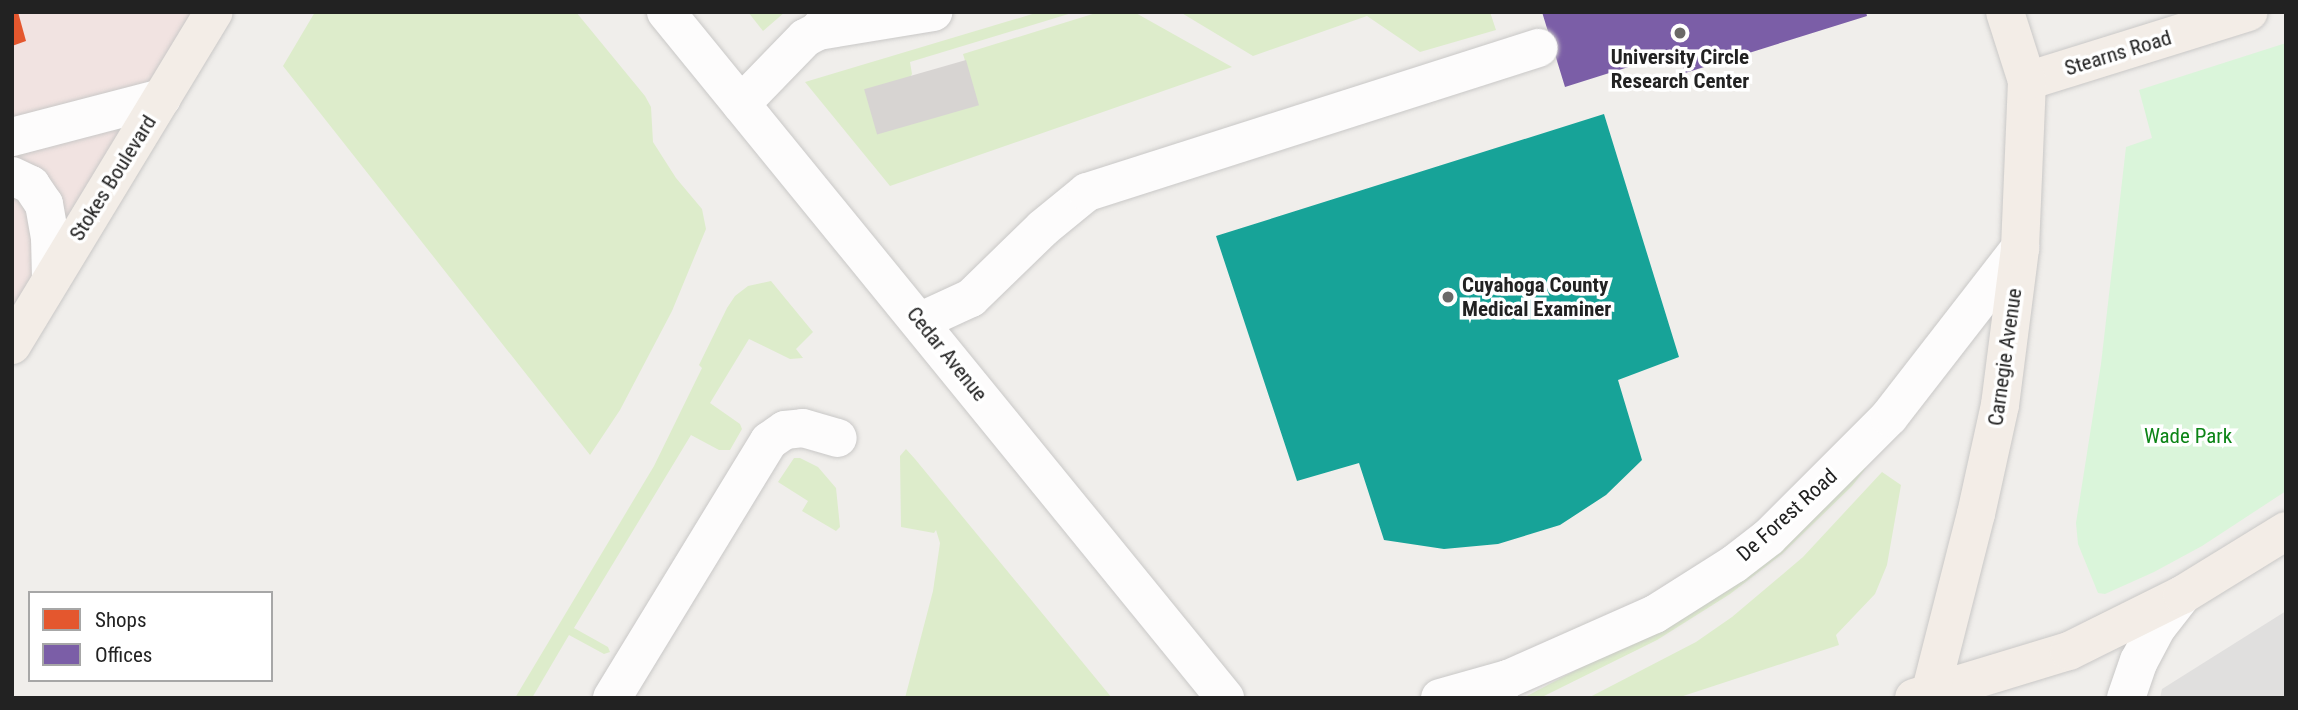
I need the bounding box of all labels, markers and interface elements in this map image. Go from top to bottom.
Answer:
marker: University Circle Research Center [1672,25,1688,41]
street label: Stearns Road [2062,25,2174,81]
place label: University Circle Research Center [1611,44,1749,94]
street label: Stokes Boulevard [64,111,162,245]
place label: Cuyahoga County Medical Examiner [1462,272,1611,322]
street label: Carnegie Avenue [1983,287,2027,427]
marker: Cuyahoga County Medical Examiner [1440,289,1456,305]
street label: Cedar Avenue [901,302,993,406]
park label: Wade Park [2144,423,2232,449]
street label: De Forest Road [1732,464,1842,566]
legend [28,591,273,682]
text: Shops [95,608,147,632]
text: Offices [95,643,152,667]

